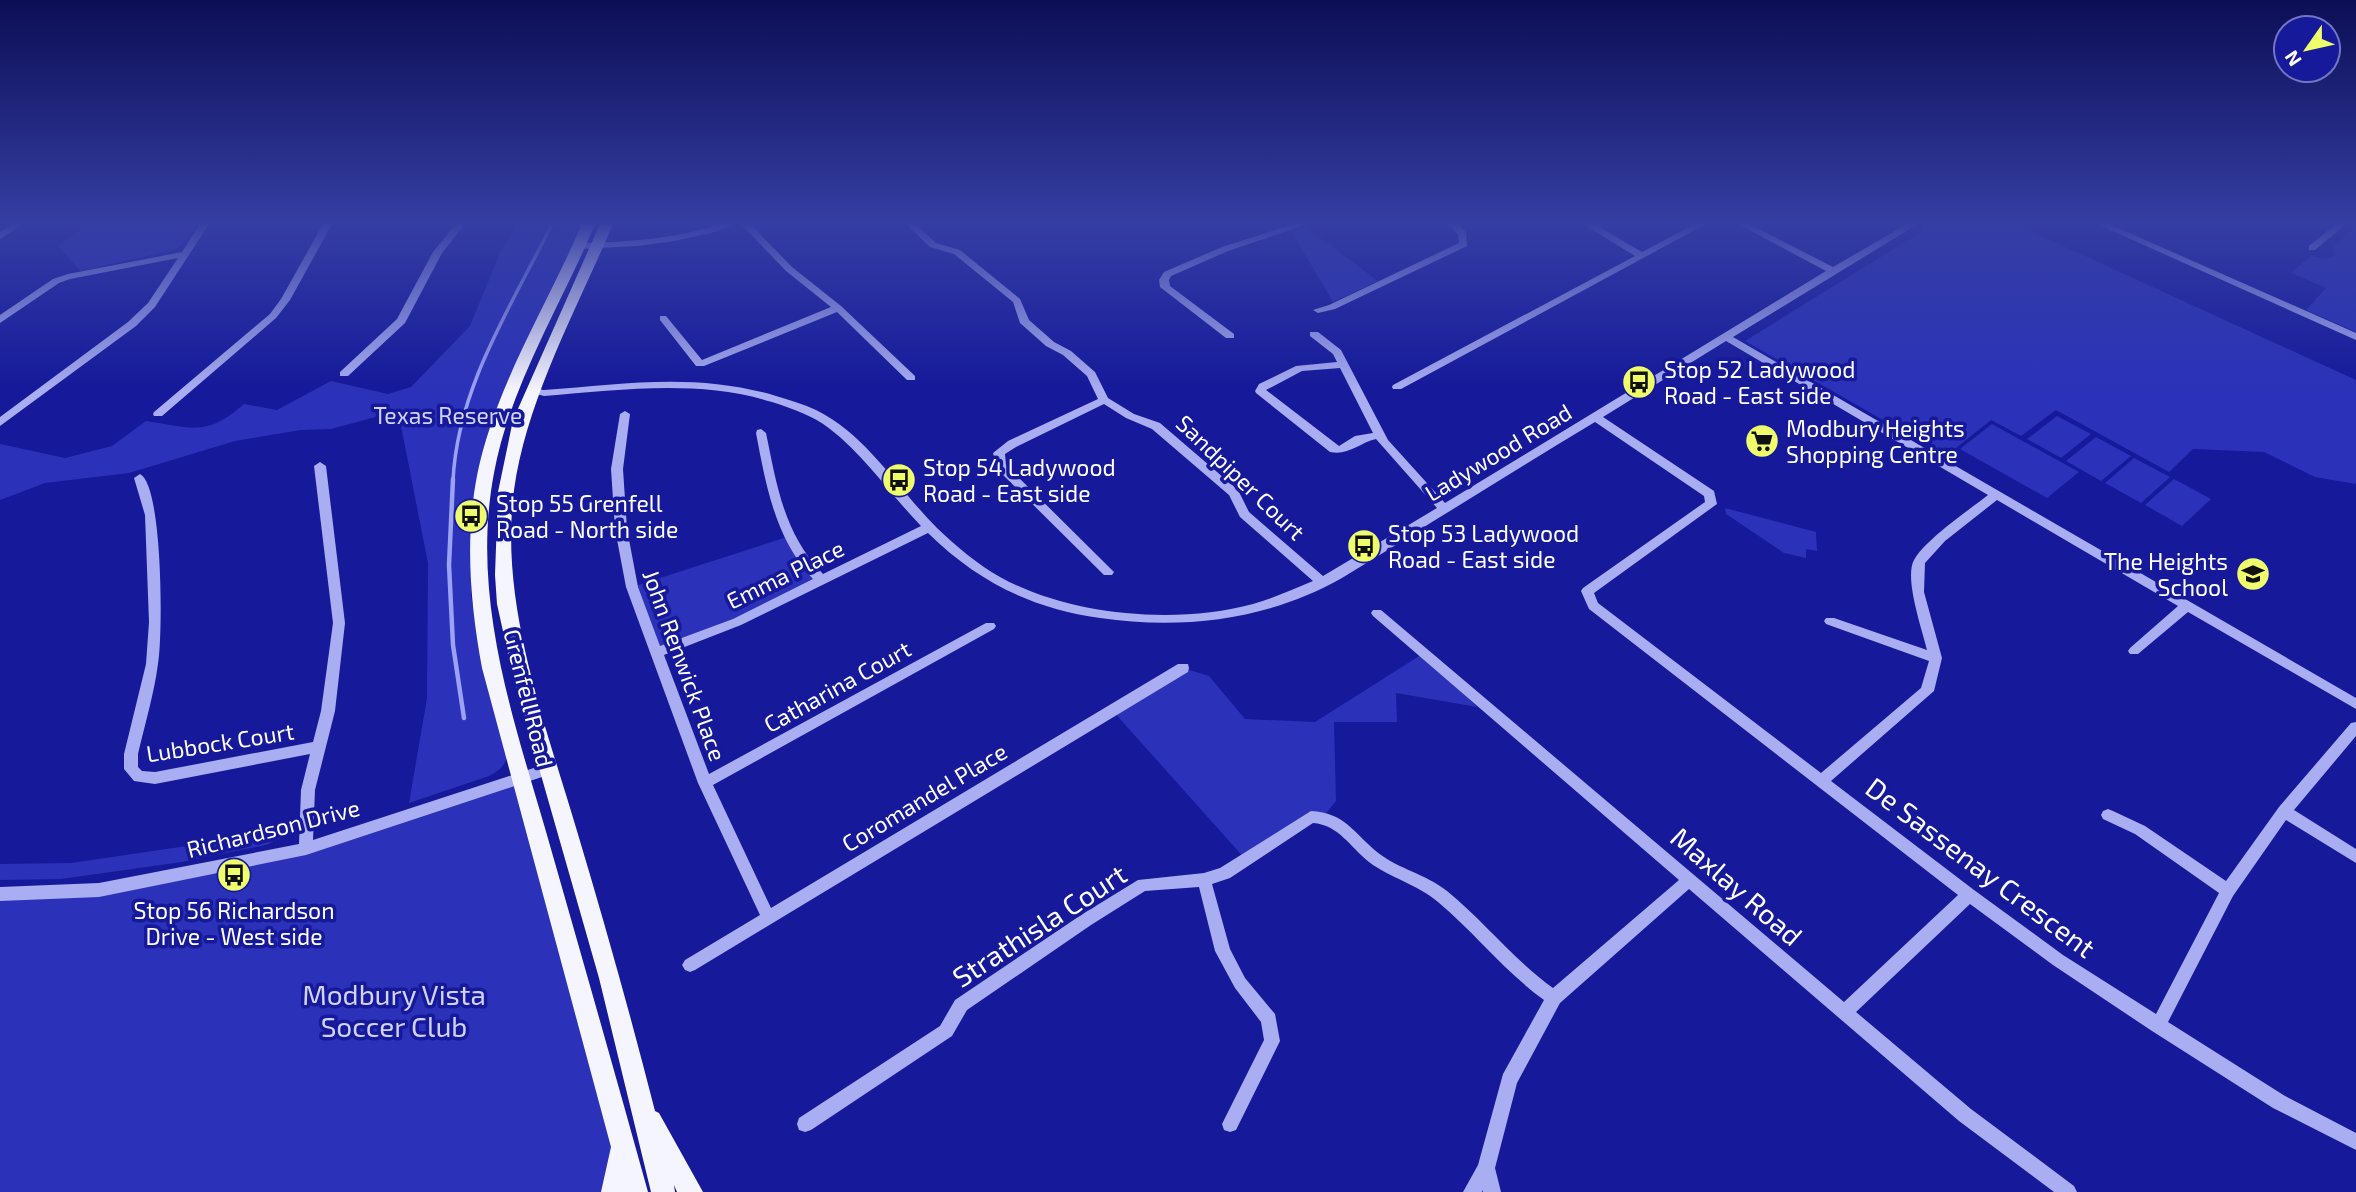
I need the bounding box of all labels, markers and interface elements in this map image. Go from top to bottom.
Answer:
north arrow [2272,14,2342,84]
text: N [2279,47,2306,71]
place label: Stop 52 Ladywood Road - East side [1664,355,1855,409]
bus stop icon: Stop 52 Ladywood Road - East side [1620,363,1658,401]
street label: Ladywood Road [1420,397,1576,507]
park label: Texas Reserve [374,401,522,429]
street label: Sandpiper Court [1171,409,1311,546]
place label: Modbury Heights Shopping Centre [1786,414,1965,468]
supermarket icon: Modbury Heights Shopping Centre [1743,422,1781,460]
place label: Stop 54 Ladywood Road - East side [923,453,1116,507]
bus stop icon: Stop 54 Ladywood Road - East side [880,461,918,499]
place label: Stop 55 Grenfell Road - North side [496,489,678,543]
bus stop icon: Stop 55 Grenfell Road - North side [452,497,490,535]
place label: Stop 53 Ladywood Road - East side [1388,519,1579,573]
bus stop icon: Stop 53 Ladywood Road - East side [1345,527,1383,565]
street label: Emma Place [722,533,848,615]
place label: The Heights School [2104,547,2228,601]
school or university icon: The Heights School [2234,555,2272,593]
street label: John Renwick Place [637,566,733,764]
street label: Grenfell Road [498,626,560,770]
street label: Catharina Court [759,634,916,738]
street label: Lubbock Court [144,716,296,768]
street label: Coromandel Place [836,737,1012,857]
street label: De Sassenay Crescent [1860,770,2102,964]
street label: Richardson Drive [184,793,362,863]
street label: Maxlay Road [1664,820,1810,952]
bus stop icon: Stop 56 Richardson Drive - West side [215,856,253,894]
street label: Strathisla Court [946,856,1132,994]
place label: Stop 56 Richardson Drive - West side [133,896,335,950]
park label: Modbury Vista Soccer Club [302,977,486,1043]

